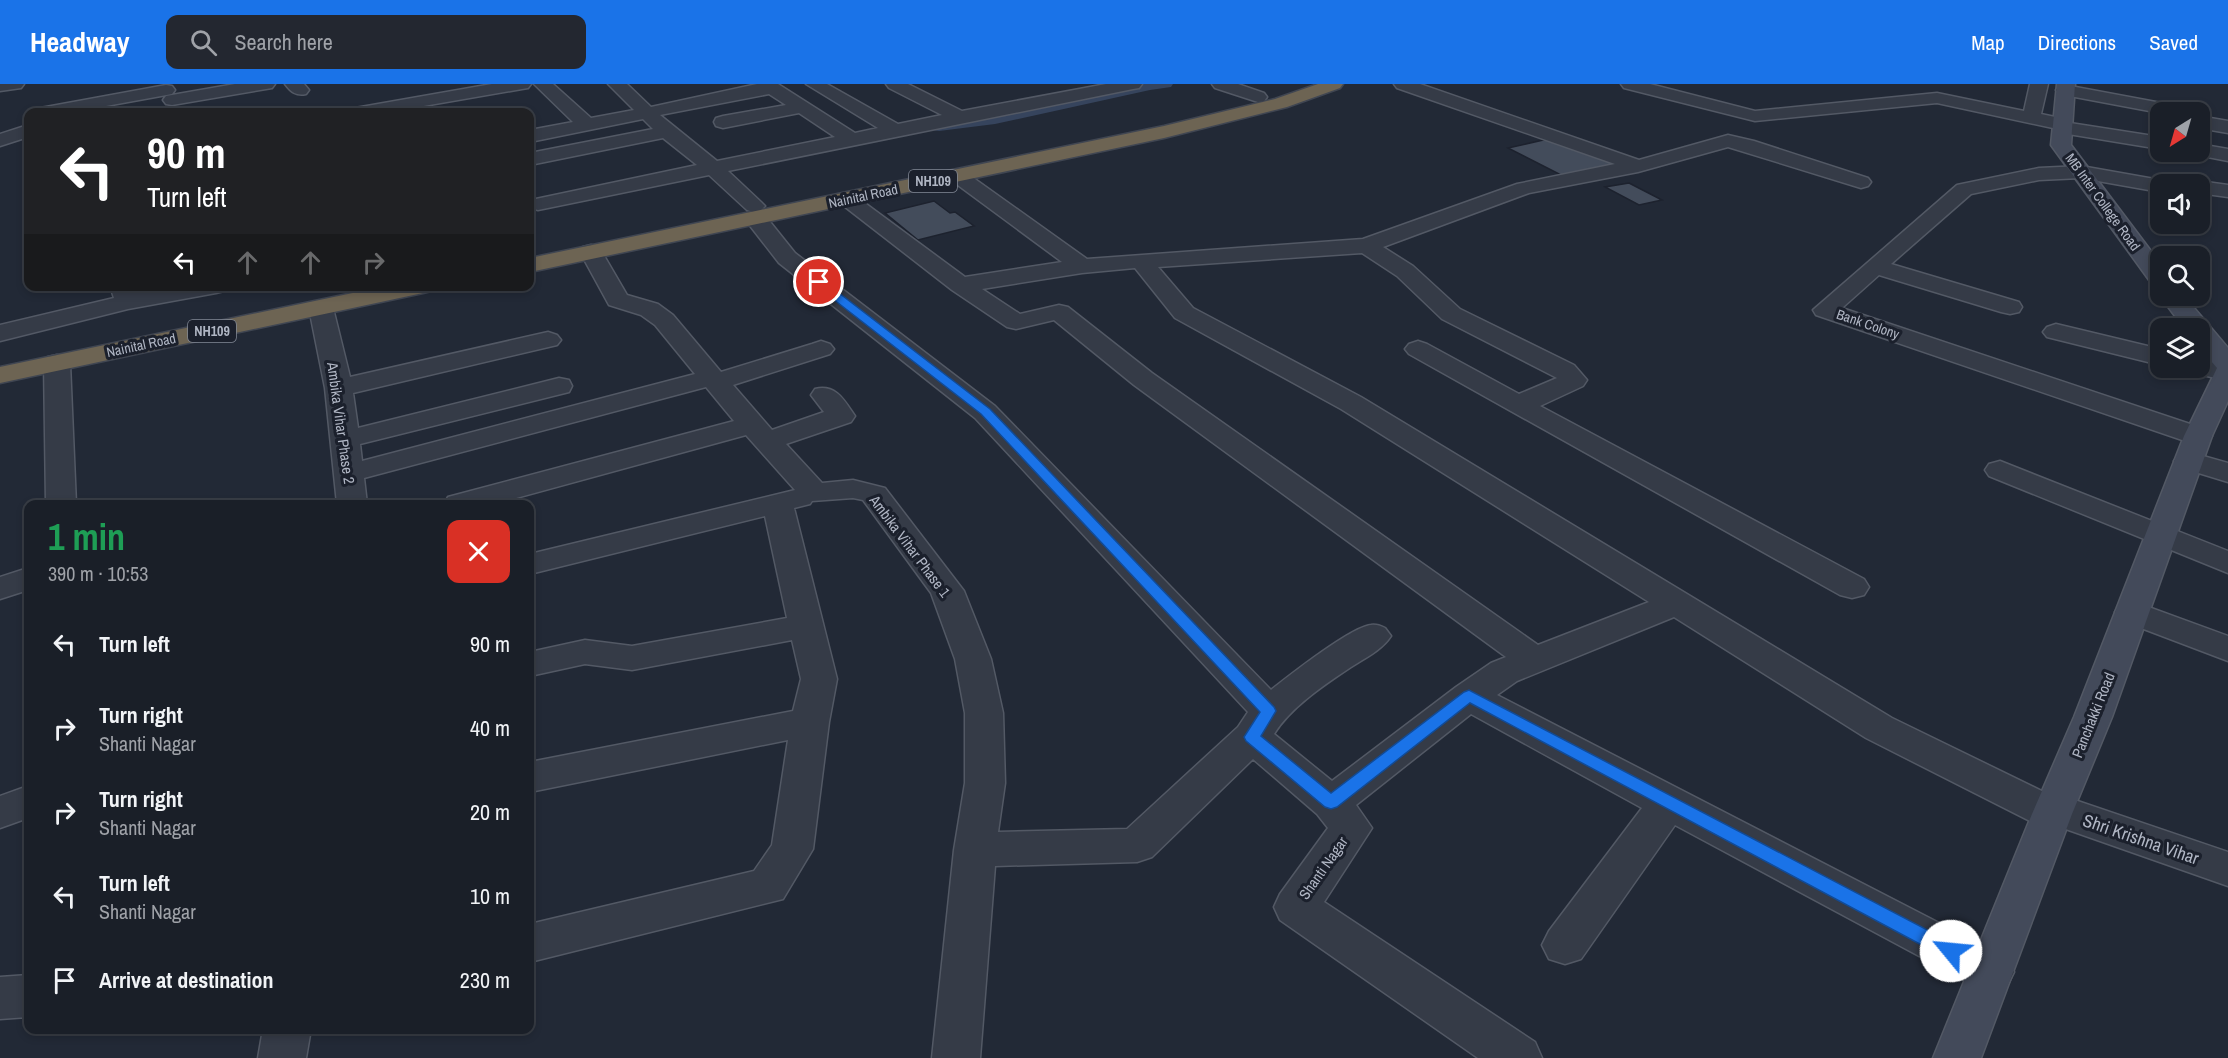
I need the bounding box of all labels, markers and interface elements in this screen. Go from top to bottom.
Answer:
search box [166,15,586,69]
text: Headway [30,23,130,61]
icon: search [187,26,220,59]
text: Search here [235,27,333,57]
text: Map [1971,28,2005,57]
text: Directions [2038,28,2116,57]
text: Saved [2149,28,2198,57]
north arrow [2150,102,2210,162]
map controls [2150,102,2210,378]
text: 90 m [147,125,226,181]
icon: left [48,132,126,210]
street label: MB Inter College Road [2062,150,2144,254]
road number: NH109 [909,170,957,192]
button: sound [2150,174,2210,234]
text: Turn left [147,179,226,215]
street label: Nainital Road [827,180,899,212]
icon: left [168,246,201,279]
icon: ahead [231,246,264,279]
icon: ahead [294,246,327,279]
icon: right [357,246,390,279]
button: search [2150,246,2210,306]
pin [793,256,844,307]
icon: arrive [802,265,835,298]
street label: Bank Colony [1834,305,1902,343]
button: layers [2150,318,2210,378]
road number: NH109 [188,320,236,342]
street label: Nainital Road [105,329,177,361]
street label: Ambika Vihar Phase 2 [322,360,360,485]
street label: Ambika Vihar Phase 1 [864,490,955,602]
text: 1 min [48,513,125,561]
button: close [447,520,510,583]
text: 390 m · 10:53 [48,560,148,587]
icon: left [48,628,81,661]
text: Turn left [99,629,170,659]
text: 90 m [470,629,510,659]
street label: Panchakki Road [2066,669,2120,761]
text: Turn right [99,700,183,730]
icon: right [48,712,81,745]
text: 40 m [470,713,510,743]
text: Shanti Nagar [99,730,196,757]
text: Turn right [99,784,183,814]
icon: right [48,796,81,829]
text: 20 m [470,797,510,827]
street label: Shri Krishna Vihar [2080,807,2202,871]
text: Shanti Nagar [99,814,196,841]
street label: Shanti Nagar [1294,832,1352,904]
text: Turn left [99,868,170,898]
icon: left [48,880,81,913]
text: 10 m [470,881,510,911]
text: Shanti Nagar [99,898,196,925]
position arrow [1919,919,1983,983]
icon: arrive [48,964,81,997]
text: Arrive at destination [99,965,273,995]
text: 230 m [460,965,510,995]

